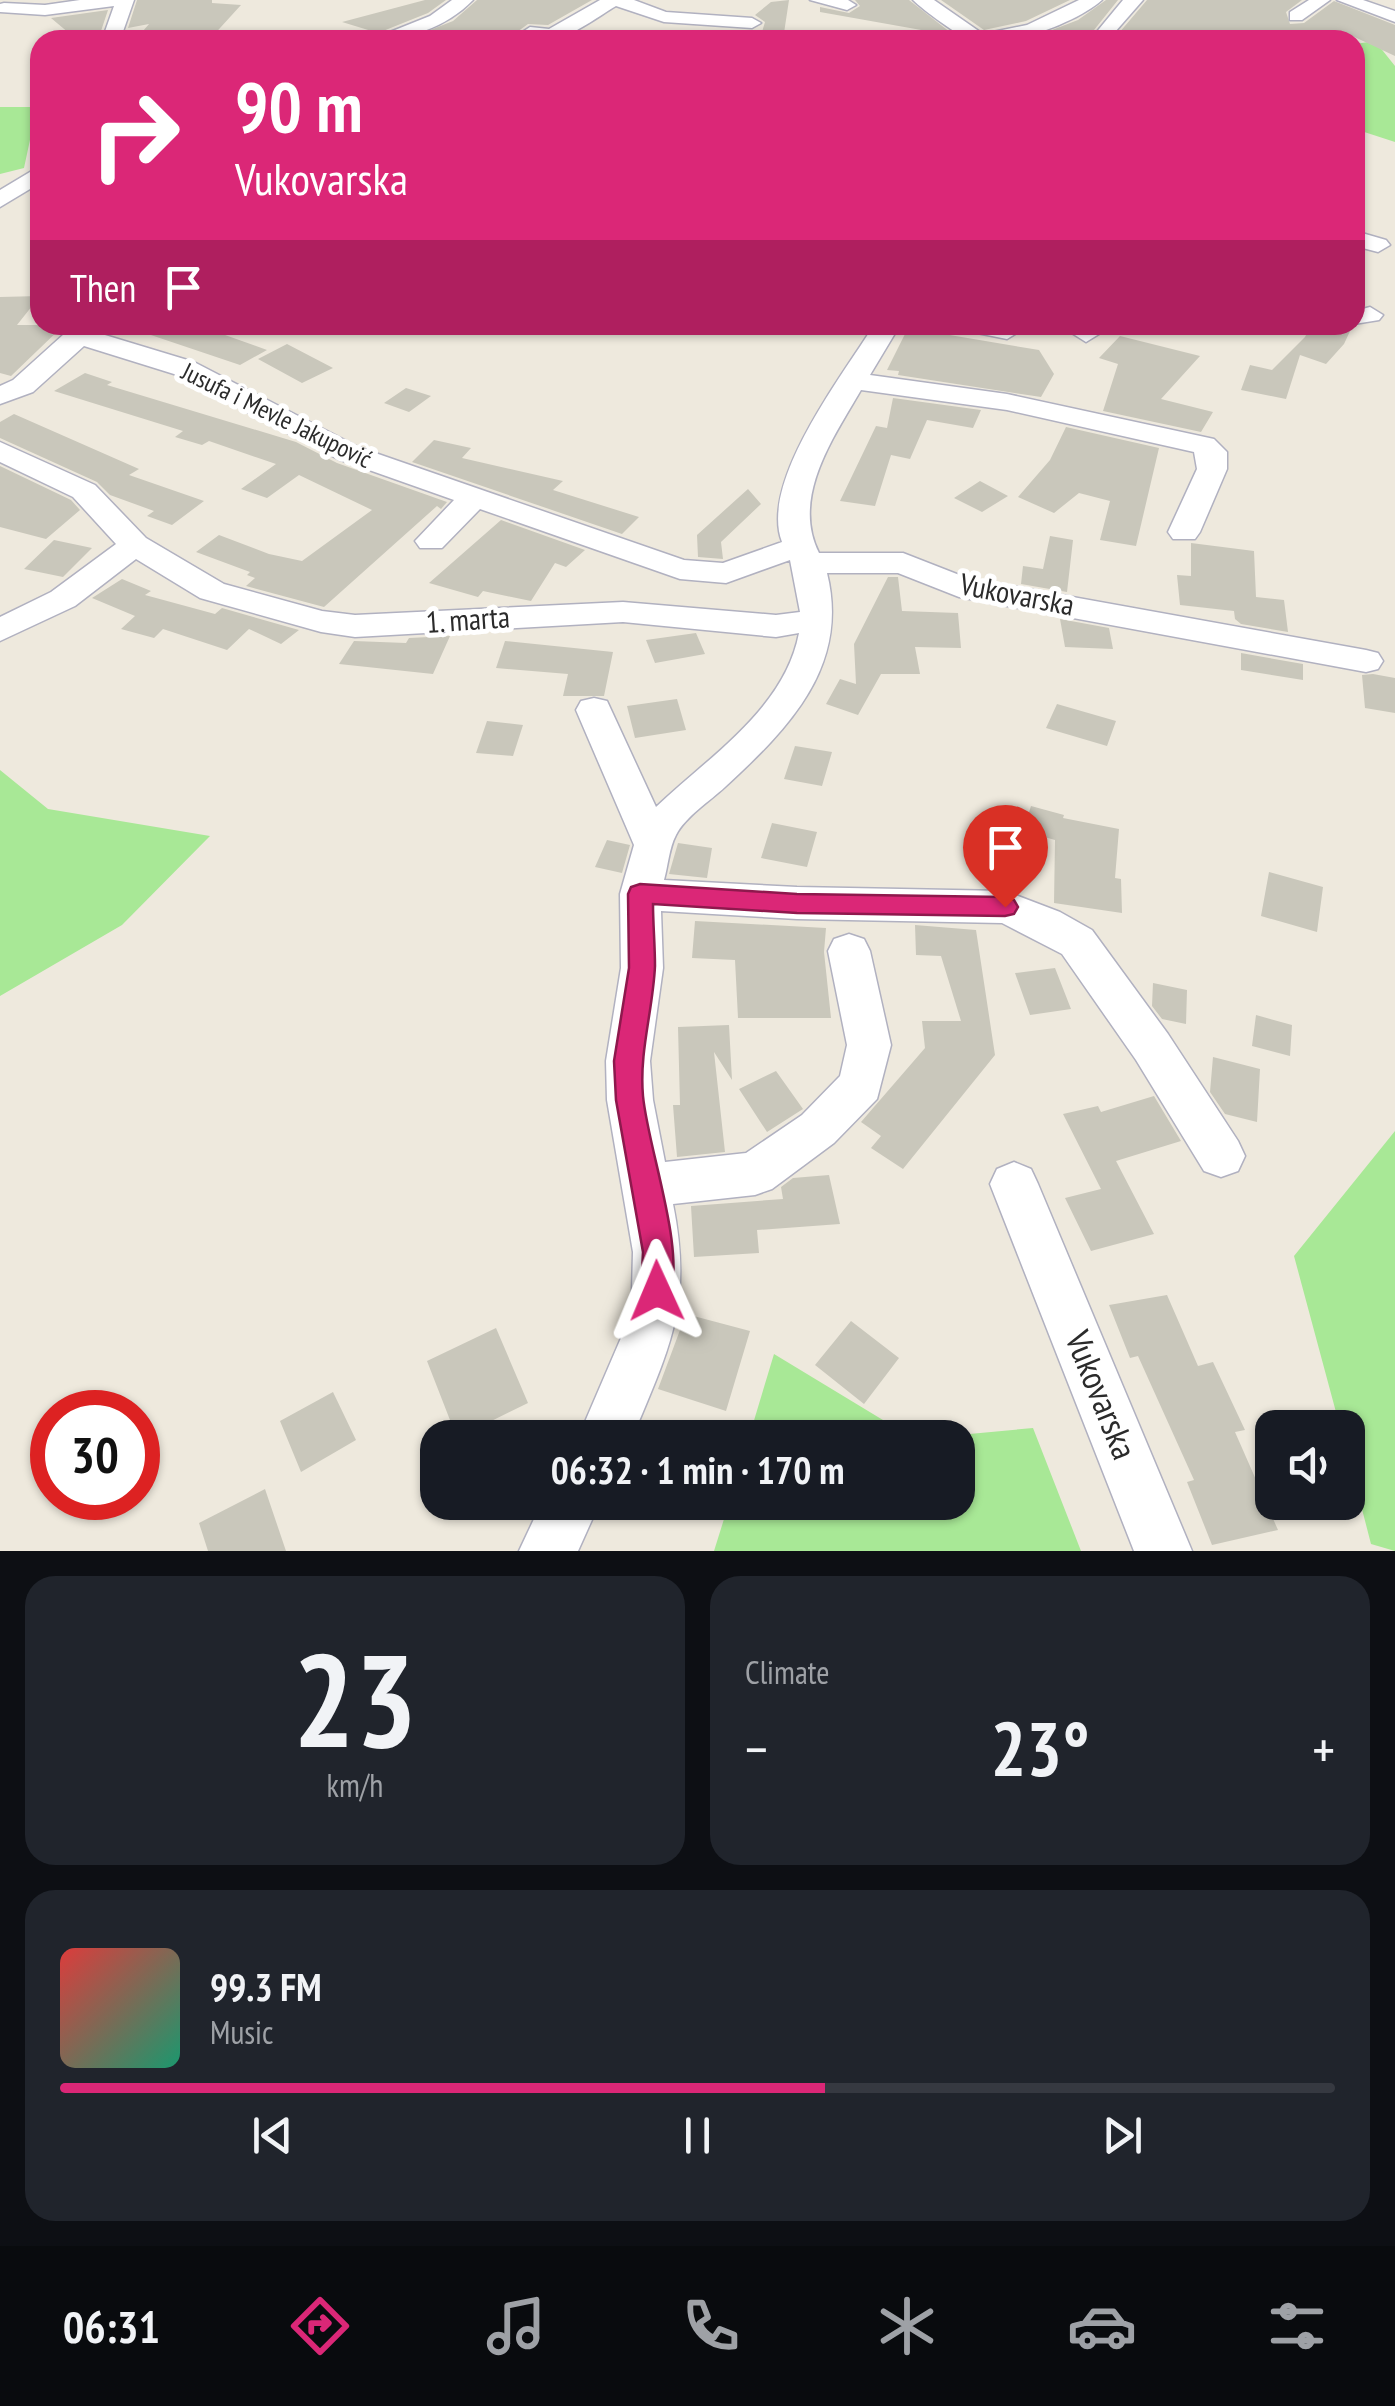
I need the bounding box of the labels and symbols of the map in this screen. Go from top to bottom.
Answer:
street label: Jusufa i Mevle Jakupović [176,355,377,475]
street label: Vukovarska [956,563,1078,624]
street label: 1. marta [425,596,511,641]
pin [963,805,1048,908]
position arrow [605,1239,709,1343]
street label: Vukovarska [1055,1323,1148,1466]
speed limit sign: 30 [30,1390,160,1520]

